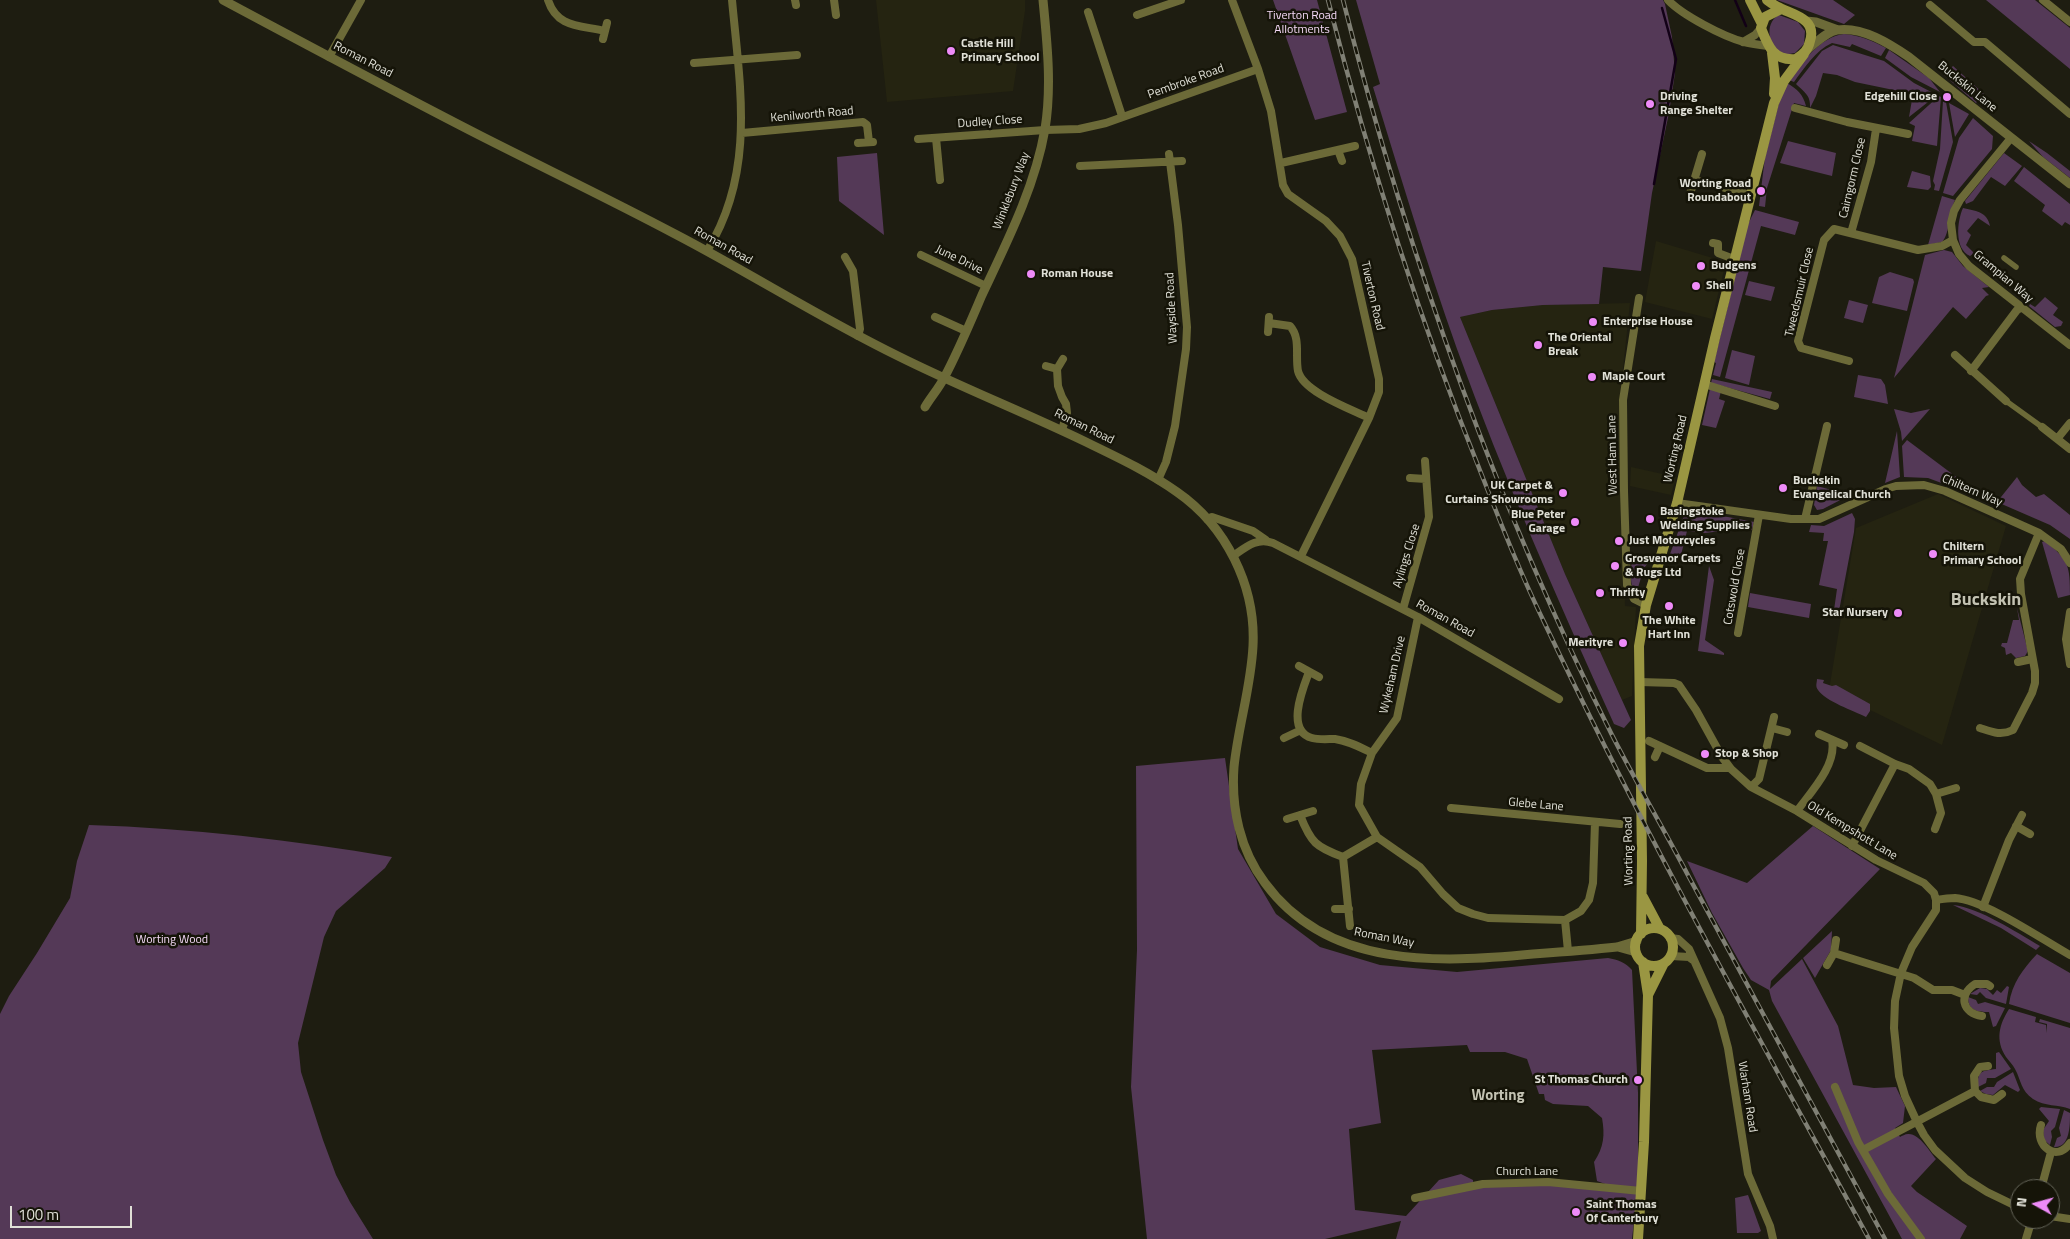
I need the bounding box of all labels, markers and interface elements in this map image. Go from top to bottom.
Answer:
park label: Tiverton Road Allotments [1267,9,1337,37]
place label: Castle Hill Primary School [961,37,1039,65]
street label: Roman Road [331,39,395,81]
marker: Castle Hill Primary School [945,45,957,57]
street label: Buckskin Lane [1934,59,2000,115]
street label: Pembroke Road [1146,62,1226,102]
place label: Driving Range Shelter [1660,90,1733,118]
place label: Edgehill Close [1865,90,1937,104]
marker: Edgehill Close [1941,91,1953,103]
marker: Driving Range Shelter [1644,98,1656,110]
street label: Kenilworth Road [770,104,854,126]
street label: Dudley Close [957,113,1023,131]
street label: Cairngorm Close [1837,136,1869,220]
street label: Winklebury Way [991,150,1033,232]
place label: Worting Road Roundabout [1680,177,1751,205]
marker: Worting Road Roundabout [1755,185,1767,197]
street label: Roman Road [691,224,755,268]
street label: June Drive [933,242,985,278]
street label: Tweedsmuir Close [1783,246,1817,338]
street label: Grampian Way [1970,248,2036,306]
place label: Budgens [1711,259,1756,273]
street label: Tiverton Road [1357,260,1387,332]
marker: Budgens [1695,260,1707,272]
place label: Roman House [1041,267,1113,281]
marker: Roman House [1025,268,1037,280]
street label: Wayside Road [1163,272,1181,344]
place label: Shell [1706,279,1732,293]
marker: Shell [1690,280,1702,292]
place label: Enterprise House [1603,315,1693,329]
marker: Enterprise House [1587,316,1599,328]
place label: The Oriental Break [1548,331,1612,359]
marker: The Oriental Break [1532,339,1544,351]
place label: Maple Court [1602,370,1665,384]
marker: Maple Court [1586,371,1598,383]
street label: Roman Road [1052,406,1116,448]
street label: Worting Road [1661,414,1691,484]
street label: West Ham Lane [1605,415,1621,495]
street label: Chiltern Way [1940,472,2004,510]
place label: Buckskin Evangelical Church [1793,474,1891,502]
place label: UK Carpet & Curtains Showrooms [1445,479,1553,507]
marker: Buckskin Evangelical Church [1777,482,1789,494]
marker: UK Carpet & Curtains Showrooms [1557,487,1569,499]
place label: Basingstoke Welding Supplies [1660,505,1750,533]
place label: Blue Peter Garage [1511,508,1565,536]
marker: Basingstoke Welding Supplies [1644,513,1656,525]
marker: Blue Peter Garage [1569,516,1581,528]
street label: Aylings Close [1390,522,1424,590]
place label: Just Motorcycles [1629,534,1715,548]
marker: Just Motorcycles [1613,535,1625,547]
place label: Chiltern Primary School [1943,540,2021,568]
street label: Cotswold Close [1721,548,1749,626]
marker: Chiltern Primary School [1927,548,1939,560]
place label: Grosvenor Carpets & Rugs Ltd [1625,552,1721,580]
marker: Grosvenor Carpets & Rugs Ltd [1609,560,1621,572]
place label: Thrifty [1610,586,1645,600]
marker: Thrifty [1594,587,1606,599]
district label: Buckskin [1951,590,2021,612]
street label: Roman Road [1413,597,1477,641]
marker: The White Hart Inn [1663,600,1675,612]
place label: Star Nursery [1822,606,1888,620]
marker: Star Nursery [1892,607,1904,619]
place label: The White Hart Inn [1642,614,1696,642]
street label: Wykeham Drive [1377,635,1409,715]
place label: Merityre [1568,636,1613,650]
marker: Merityre [1617,637,1629,649]
place label: Stop & Shop [1715,747,1779,761]
marker: Stop & Shop [1699,748,1711,760]
street label: Glebe Lane [1508,795,1564,815]
street label: Old Kempshott Lane [1804,798,1900,864]
street label: Worting Road [1621,816,1637,886]
street label: Roman Way [1353,925,1415,951]
park label: Worting Wood [136,933,208,947]
street label: Warham Road [1734,1060,1760,1134]
place label: St Thomas Church [1534,1073,1628,1087]
marker: St Thomas Church [1632,1074,1644,1086]
district label: Worting [1472,1087,1524,1105]
street label: Church Lane [1496,1165,1558,1179]
north arrow [2010,1179,2060,1229]
scale bar [12,1196,135,1228]
text: N [2010,1196,2032,1208]
place label: Saint Thomas Of Canterbury [1586,1198,1659,1226]
text: 100 m [18,1203,59,1226]
marker: Saint Thomas Of Canterbury [1570,1206,1582,1218]

